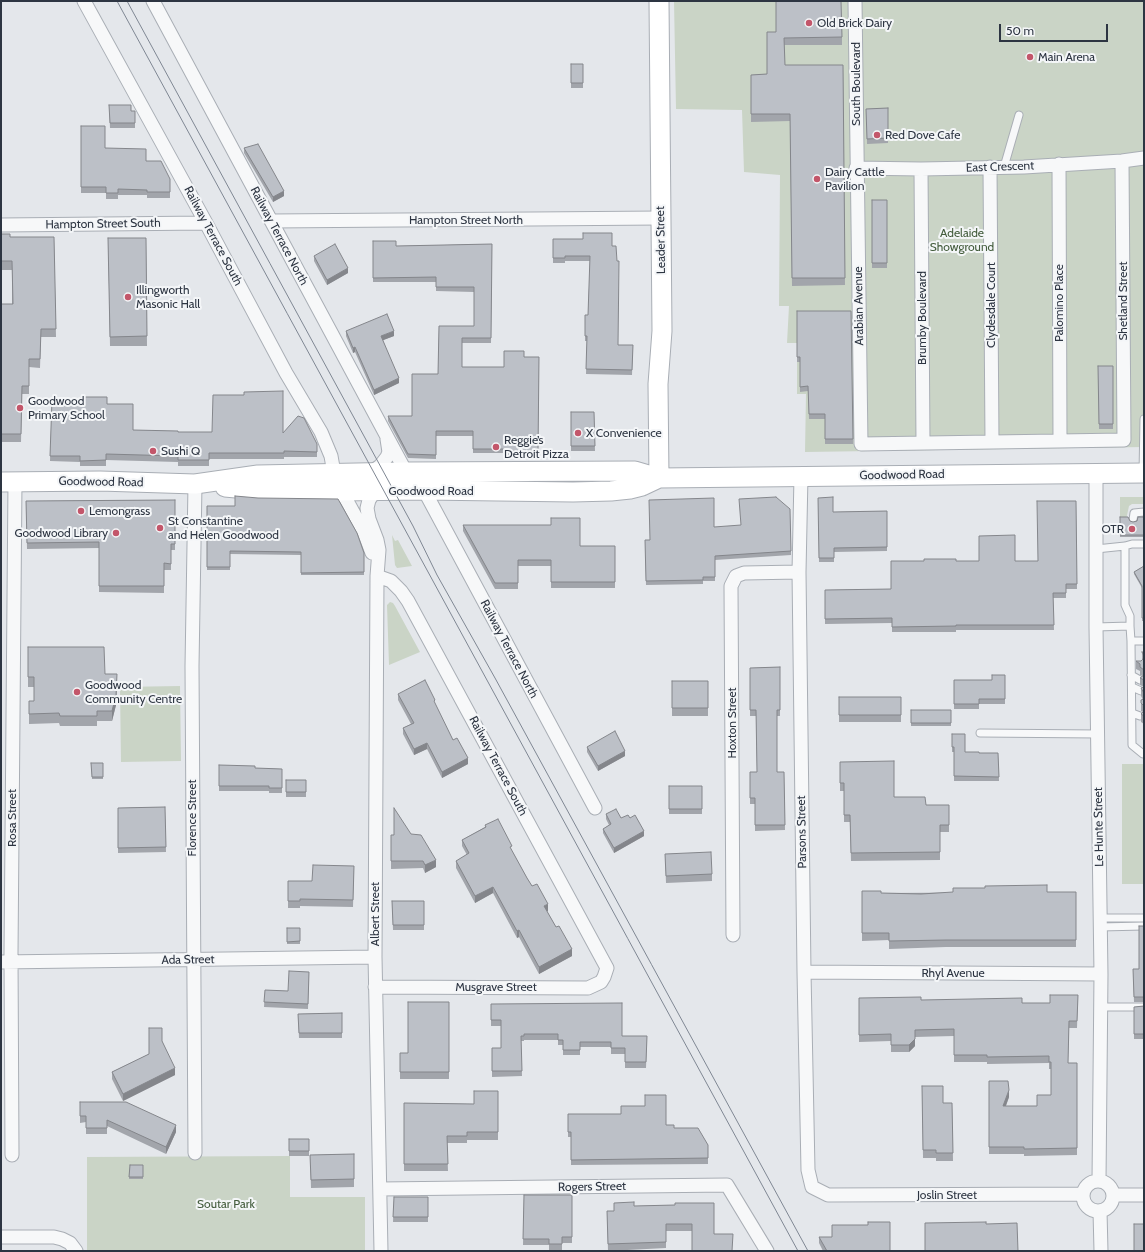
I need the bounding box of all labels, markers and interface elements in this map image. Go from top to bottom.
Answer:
place label: Old Brick Dairy [817,16,892,30]
scale bar [1001,16,1110,42]
marker: Old Brick Dairy [804,18,814,28]
text: 50 m [1006,23,1034,38]
street label: South Boulevard [849,42,863,126]
place label: Main Arena [1038,50,1095,64]
marker: Main Arena [1025,52,1035,62]
place label: Red Dove Cafe [885,128,960,142]
marker: Red Dove Cafe [872,130,882,140]
street label: East Crescent [966,159,1034,175]
place label: Dairy Cattle Pavilion [825,165,885,193]
marker: Dairy Cattle Pavilion [812,174,822,184]
street label: Railway Terrace South [181,184,245,288]
street label: Railway Terrace North [247,184,311,288]
street label: Leader Street [653,206,669,274]
street label: Hampton Street North [409,213,523,227]
street label: Hampton Street South [45,216,161,232]
park label: Adelaide Showground [930,226,994,254]
street label: Shetland Street [1116,261,1130,341]
street label: Clydesdale Court [984,262,998,348]
street label: Palomino Place [1052,264,1066,342]
street label: Arabian Avenue [851,266,867,346]
street label: Brumby Boulevard [915,271,929,365]
place label: Illingworth Masonic Hall [136,283,200,311]
marker: Illingworth Masonic Hall [123,292,133,302]
place label: Goodwood Primary School [28,394,105,422]
marker: Goodwood Primary School [15,403,25,413]
place label: X Convenience [586,426,662,440]
marker: X Convenience [573,428,583,438]
place label: Reggie’s Detroit Pizza [504,433,569,461]
marker: Reggie’s Detroit Pizza [491,442,501,452]
place label: Sushi Q [161,444,200,458]
marker: Sushi Q [148,446,158,456]
street label: Goodwood Road [859,467,945,483]
street label: Goodwood Road [58,474,144,490]
street label: Goodwood Road [388,484,474,498]
place label: Lemongrass [89,504,150,518]
marker: Lemongrass [76,506,86,516]
place label: St Constantine and Helen Goodwood [168,514,279,542]
place label: OTR [1101,522,1124,536]
marker: St Constantine and Helen Goodwood [155,523,165,533]
marker: OTR [1127,524,1137,534]
place label: Goodwood Library [14,526,108,540]
marker: Goodwood Library [111,528,121,538]
street label: Railway Terrace North [477,597,541,701]
place label: Goodwood Community Centre [85,678,182,706]
marker: Goodwood Community Centre [72,687,82,697]
street label: Hoxton Street [725,687,739,759]
street label: Railway Terrace South [466,714,530,818]
street label: Florence Street [185,779,199,857]
street label: Le Hunte Street [1091,787,1107,867]
street label: Rosa Street [5,789,19,847]
street label: Parsons Street [794,795,810,869]
street label: Albert Street [368,882,382,946]
street label: Ada Street [161,952,215,968]
street label: Rhyl Avenue [921,966,985,980]
street label: Musgrave Street [455,980,537,994]
street label: Rogers Street [558,1179,626,1195]
street label: Joslin Street [917,1188,977,1202]
park label: Soutar Park [197,1197,255,1211]

